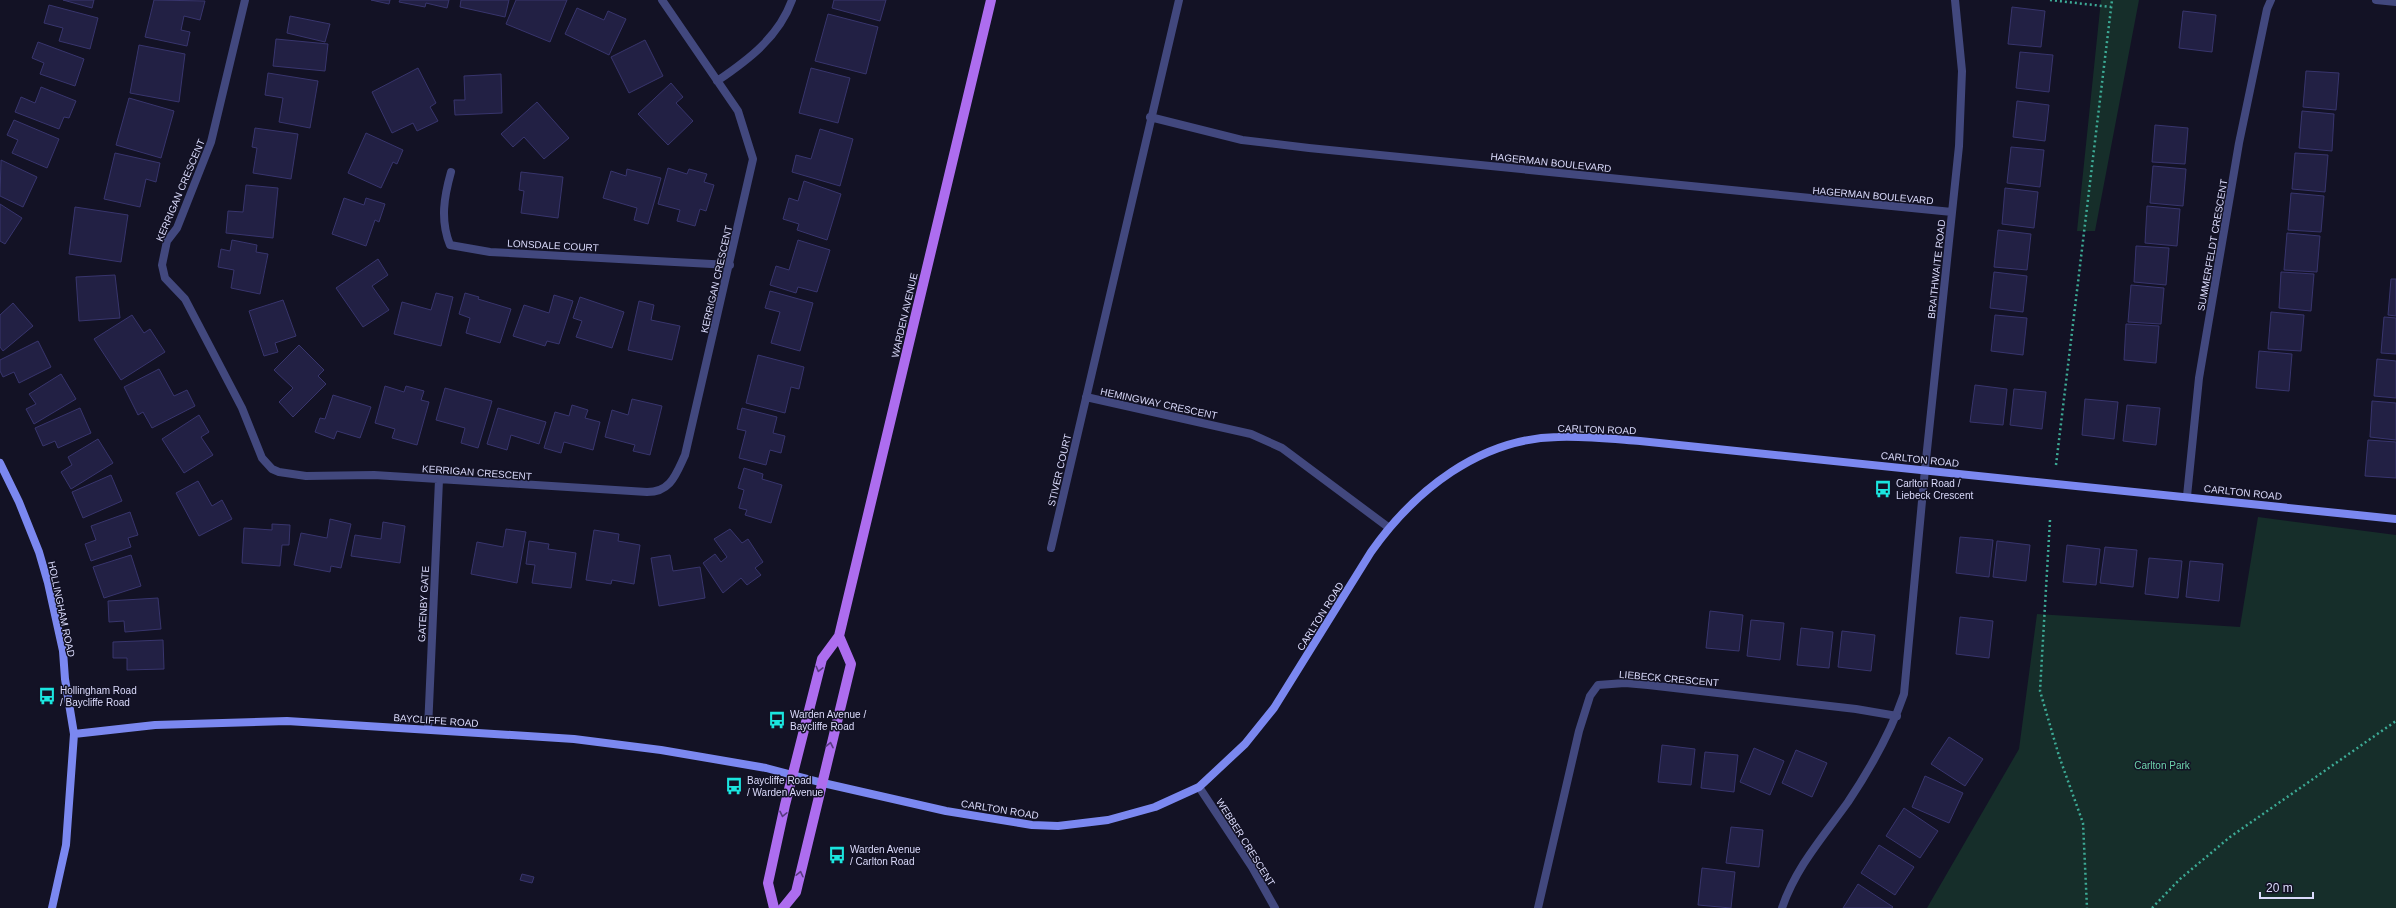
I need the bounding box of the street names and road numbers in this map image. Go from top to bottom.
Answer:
street label: KERRIGAN CRESCENT [154,137,207,243]
street label: HAGERMAN BOULEVARD [1490,151,1612,174]
street label: SUMMERFELDT CRESCENT [2195,178,2230,312]
street label: HAGERMAN BOULEVARD [1812,185,1934,206]
street label: BRAITHWAITE ROAD [1926,219,1947,319]
street label: KERRIGAN CRESCENT [699,224,734,334]
street label: LONSDALE COURT [507,238,599,253]
street label: WARDEN AVENUE [889,271,920,359]
street label: HEMINGWAY CRESCENT [1099,386,1218,421]
street label: CARLTON ROAD [1558,423,1636,436]
street label: STIVER COURT [1046,433,1073,508]
street label: CARLTON ROAD [1880,450,1960,469]
street label: KERRIGAN CRESCENT [422,463,532,482]
street label: CARLTON ROAD [2203,483,2283,502]
street label: HOLLINGHAM ROAD [46,560,77,658]
street label: GATENBY GATE [416,565,431,642]
street label: CARLTON ROAD [1295,580,1346,652]
street label: LIEBECK CRESCENT [1619,669,1719,688]
street label: BAYCLIFFE ROAD [393,712,479,729]
street label: WEBBER CRESCENT [1214,796,1277,888]
street label: CARLTON ROAD [960,798,1040,821]

